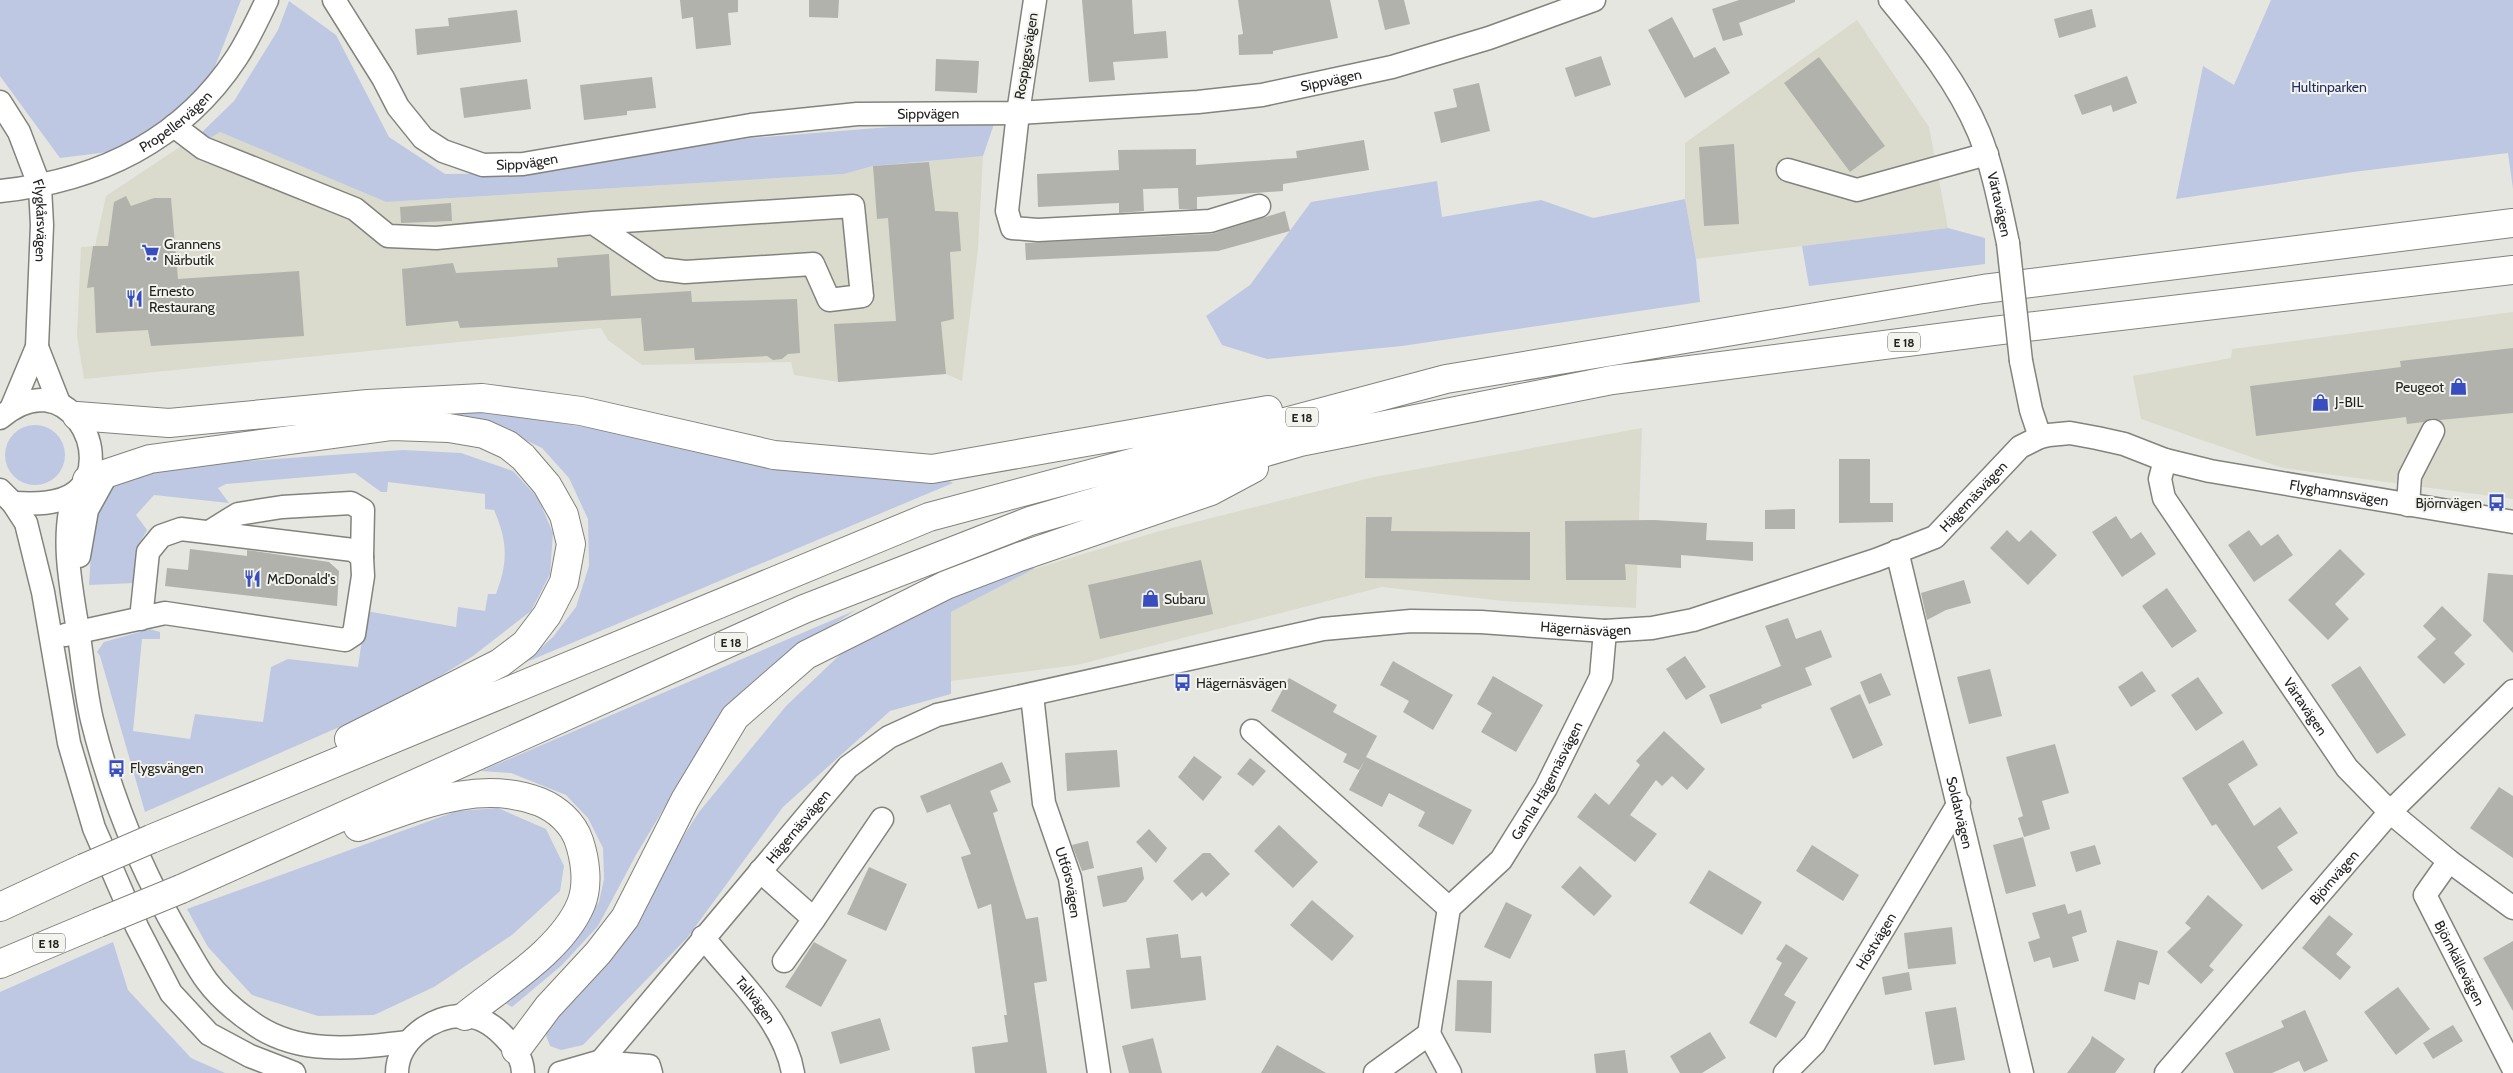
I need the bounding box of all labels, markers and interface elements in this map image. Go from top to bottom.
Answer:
street label: Rospiggsvägen [1010,11,1042,101]
street label: Sippvägen [1299,65,1363,95]
park label: Hultinparken [2291,78,2367,96]
street label: Propellervägen [136,87,216,156]
street label: Sippvägen [897,104,960,123]
street label: Sippvägen [496,149,559,174]
street label: Värtavägen [1983,170,2015,239]
street label: Flygkårsvägen [29,176,51,263]
place label: Grannens Närbutik [164,235,221,269]
supermarket icon: Grannens Närbutik [140,242,160,262]
place label: Ernesto Restaurang [149,282,216,316]
restaurant icon: Ernesto Restaurang [125,289,145,309]
road number: E 18 [1888,332,1920,352]
shop icon: Peugeot [2448,377,2468,397]
place label: Peugeot [2395,378,2444,396]
shop icon: J-BIL [2311,392,2331,412]
place label: J-BIL [2334,393,2363,411]
road number: E 18 [1286,408,1318,427]
street label: Hägernäsvägen [1936,457,2011,536]
street label: Flyghamnsvägen [2288,476,2390,510]
bus stop icon: Björnvägen [2486,493,2506,513]
place label: Björnvägen [2416,494,2482,512]
restaurant icon: McDonald's [243,569,263,589]
place label: McDonald's [267,570,336,588]
shop icon: Subaru [1140,589,1160,609]
place label: Subaru [1164,590,1206,608]
street label: Hägernäsvägen [1540,617,1632,640]
road number: E 18 [715,632,747,652]
bus stop icon: Hägernäsvägen [1172,673,1192,693]
place label: Hägernäsvägen [1196,674,1287,692]
street label: Värtavägen [2279,674,2331,739]
street label: Gamla Hägernäsvägen [1507,718,1587,843]
bus stop icon: Flygsvängen [106,758,126,778]
place label: Flygsvängen [130,759,204,777]
street label: Soldatvägen [1942,775,1977,851]
street label: Hägernäsvägen [762,786,834,867]
street label: Utförsvägen [1051,844,1085,919]
street label: Björnvägen [2306,846,2363,908]
street label: Höstvägen [1852,909,1900,973]
street label: Björnkällevägen [2430,917,2489,1009]
road number: E 18 [33,934,65,952]
street label: Tallvägen [731,972,780,1027]

